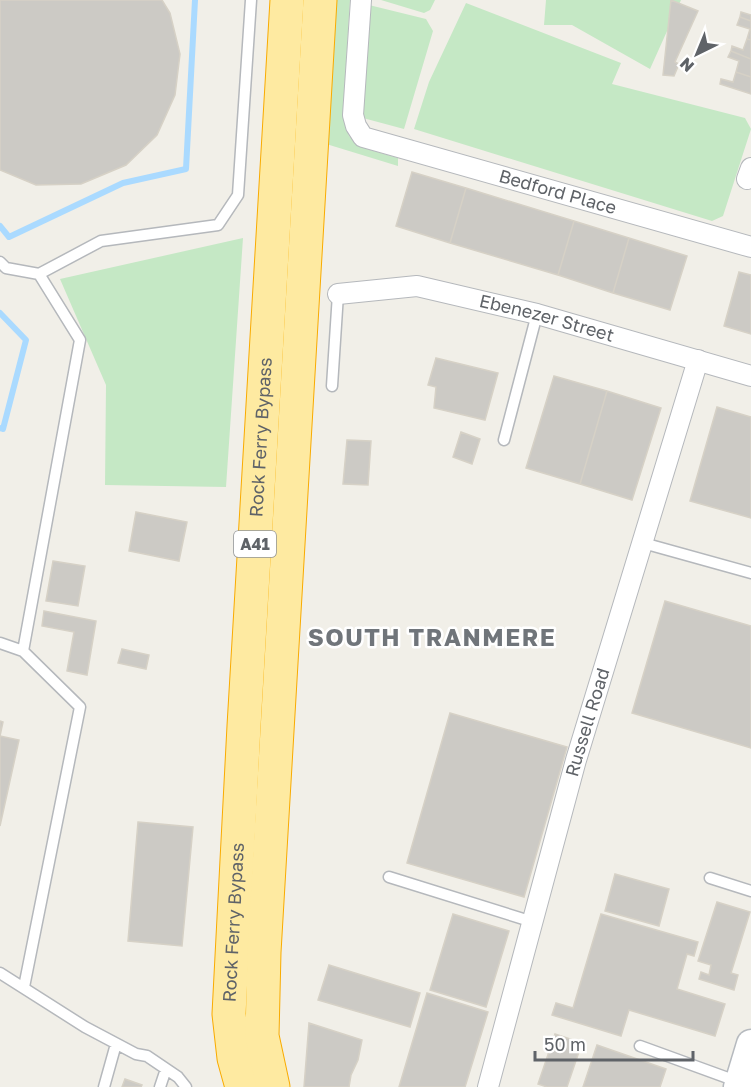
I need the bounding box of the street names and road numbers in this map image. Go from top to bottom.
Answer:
street label: Bedford Place [497,164,619,218]
street label: Ebenezer Street [477,289,617,346]
street label: Rock Ferry Bypass [244,357,276,518]
road number: A41 [234,531,276,557]
street label: Russell Road [560,665,613,779]
street label: Rock Ferry Bypass [218,842,248,1003]

